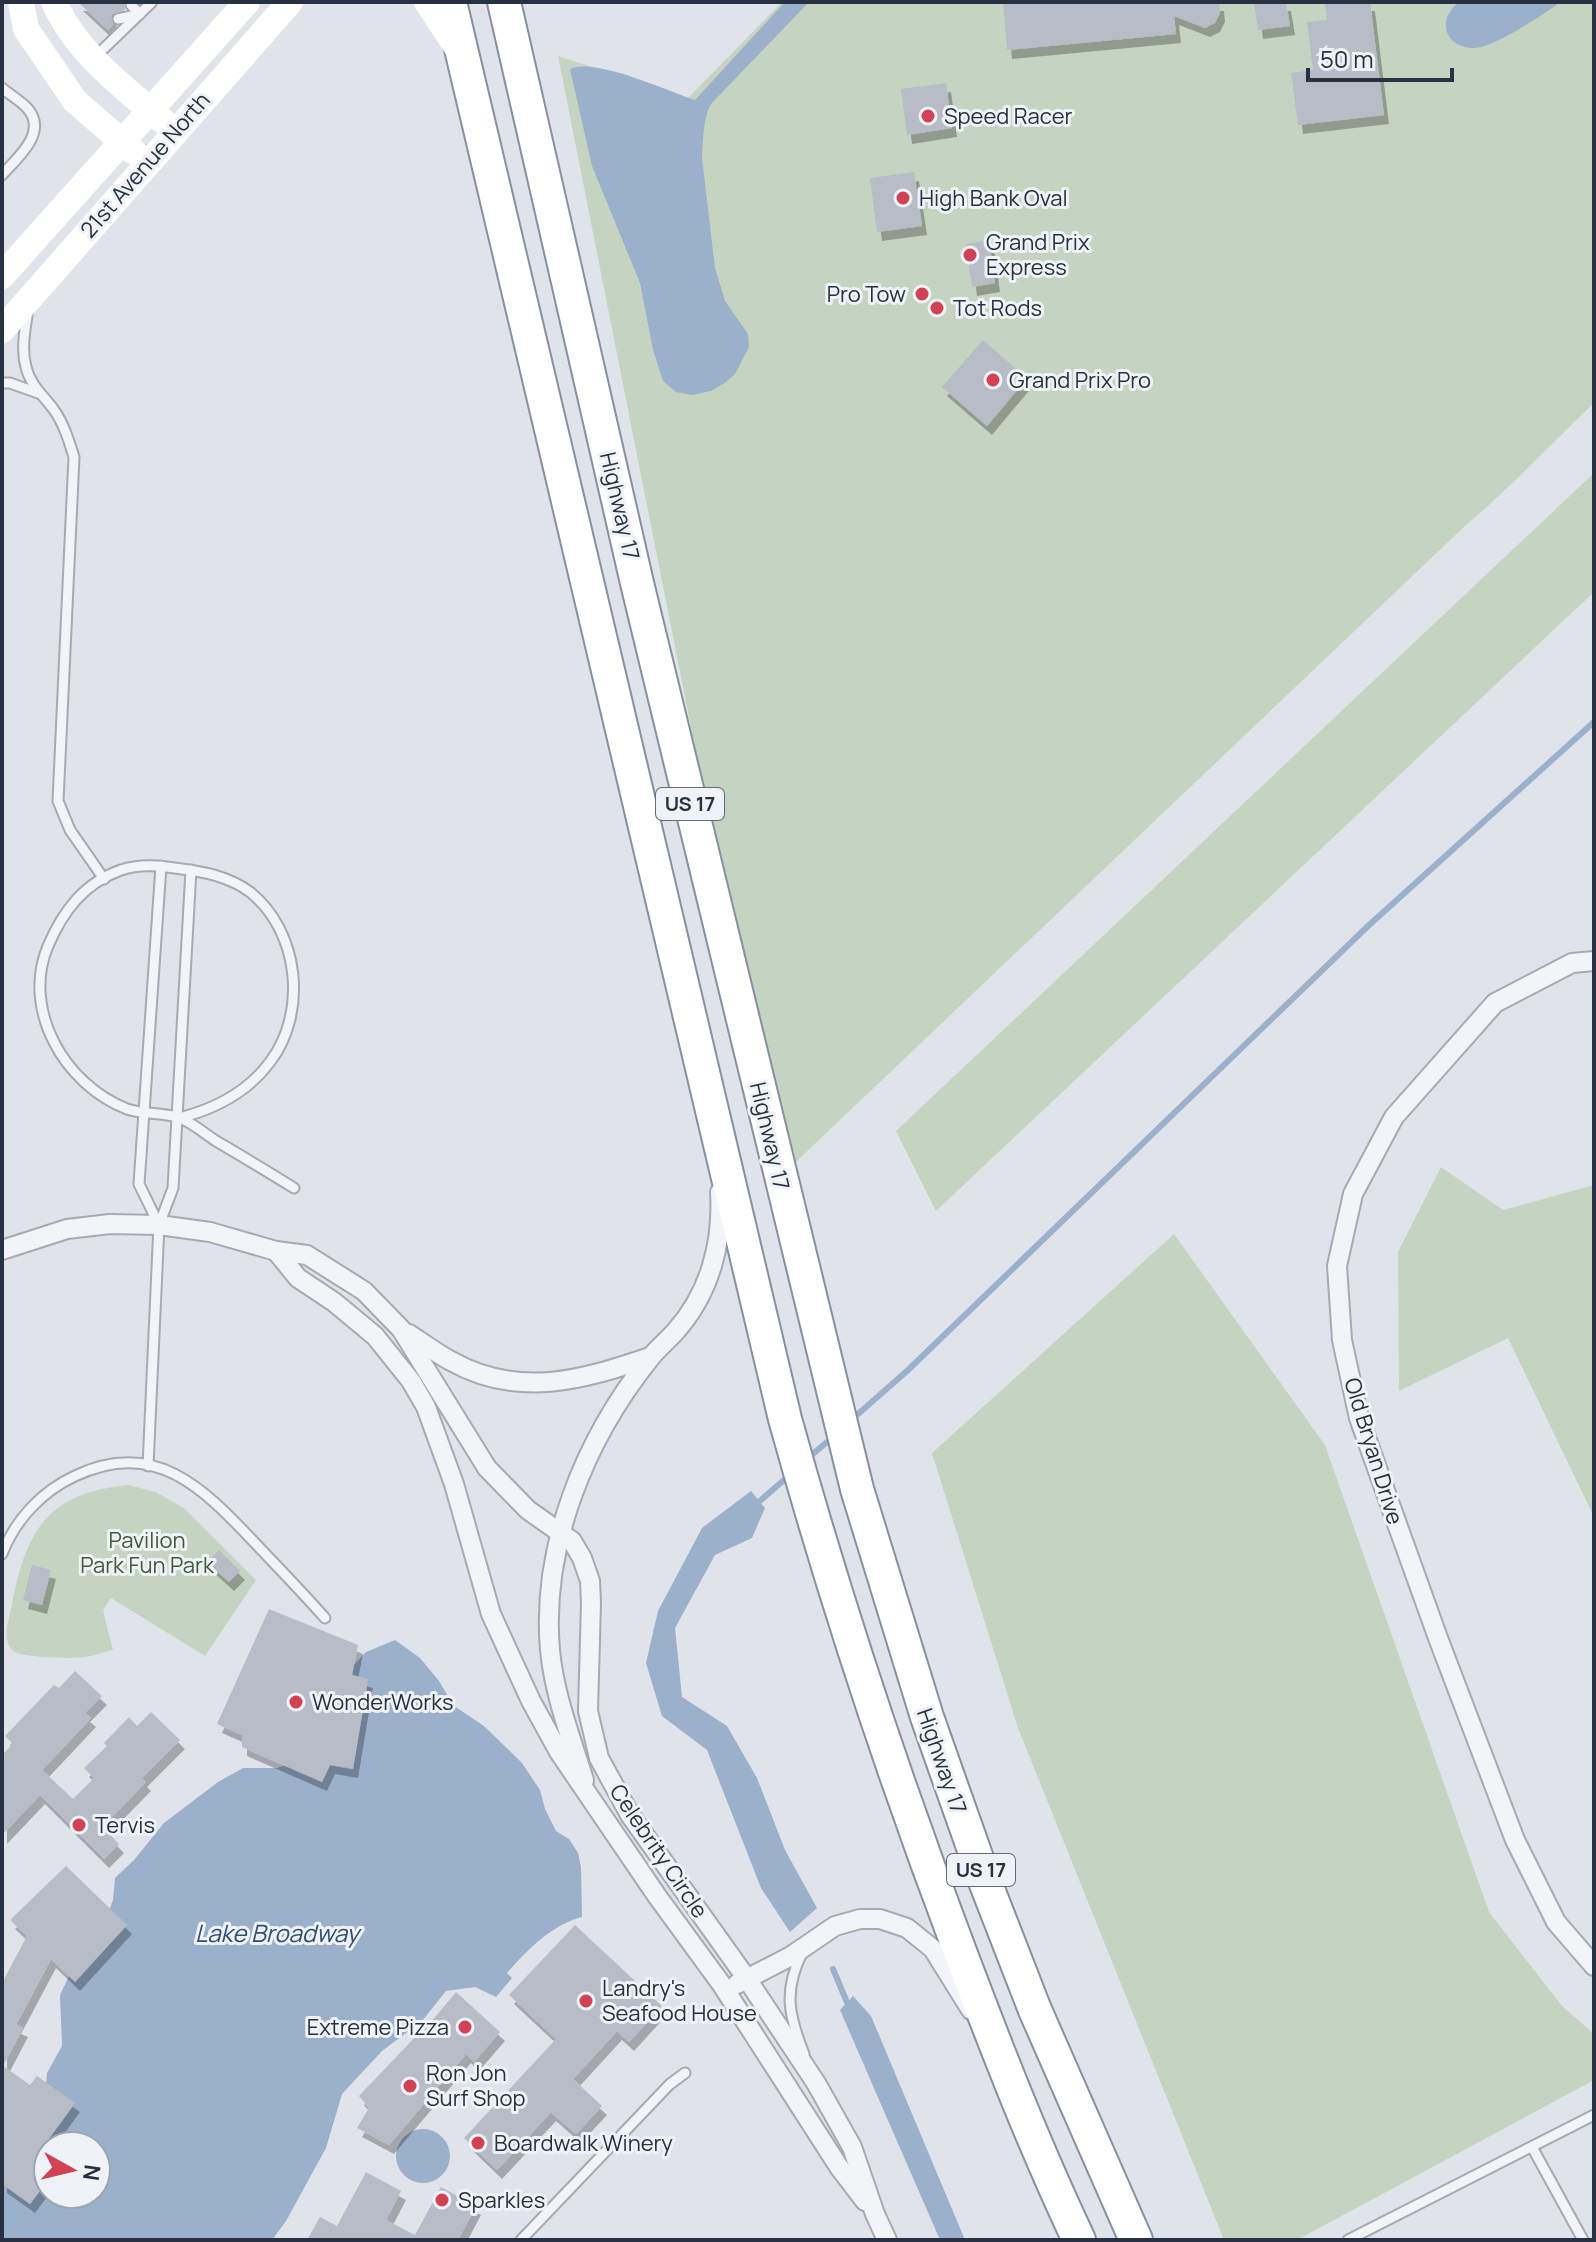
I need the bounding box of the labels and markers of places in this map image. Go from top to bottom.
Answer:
place label: Speed Racer [944,101,1073,131]
marker: Speed Racer [919,107,937,125]
place label: High Bank Oval [919,183,1068,213]
marker: High Bank Oval [894,189,912,207]
place label: Grand Prix Express [986,227,1090,282]
marker: Grand Prix Express [961,246,979,264]
place label: Pro Tow [827,279,906,309]
marker: Pro Tow [913,285,931,303]
place label: Tot Rods [953,293,1042,323]
marker: Tot Rods [928,299,946,317]
place label: Grand Prix Pro [1009,365,1151,395]
marker: Grand Prix Pro [984,371,1002,389]
place label: WonderWorks [312,1687,454,1717]
marker: WonderWorks [287,1693,305,1711]
place label: Tervis [95,1810,155,1840]
marker: Tervis [70,1816,88,1834]
place label: Landry's Seafood House [602,1973,757,2028]
marker: Landry's Seafood House [577,1992,595,2010]
place label: Extreme Pizza [307,2012,449,2042]
marker: Extreme Pizza [456,2018,474,2036]
place label: Ron Jon Surf Shop [426,2058,525,2113]
marker: Ron Jon Surf Shop [401,2077,419,2095]
place label: Boardwalk Winery [494,2128,673,2158]
marker: Boardwalk Winery [469,2134,487,2152]
place label: Sparkles [458,2185,545,2215]
marker: Sparkles [433,2191,451,2209]

